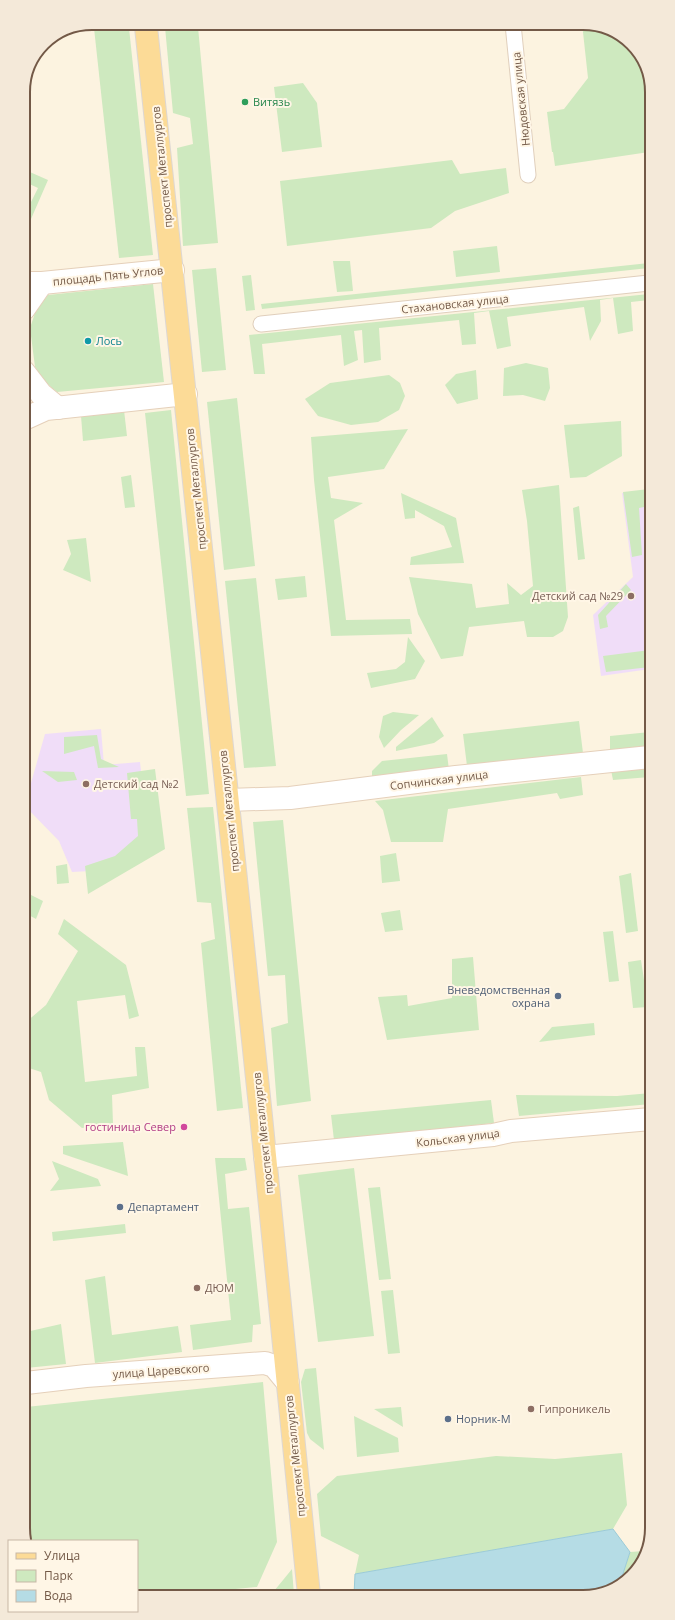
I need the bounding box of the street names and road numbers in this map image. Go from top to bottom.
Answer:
street label: Нюдовская улица [508,51,533,147]
street label: проспект Металлургов [148,106,175,229]
street label: площадь Пять Углов [52,262,164,289]
street label: Стахановская улица [401,290,509,317]
street label: проспект Металлургов [182,428,209,551]
street label: проспект Металлургов [215,750,242,873]
street label: Сопчинская улица [389,766,489,793]
street label: проспект Металлургов [249,1072,276,1195]
street label: Кольская улица [415,1125,501,1150]
street label: улица Царевского [112,1360,210,1381]
street label: проспект Металлургов [281,1395,308,1518]

